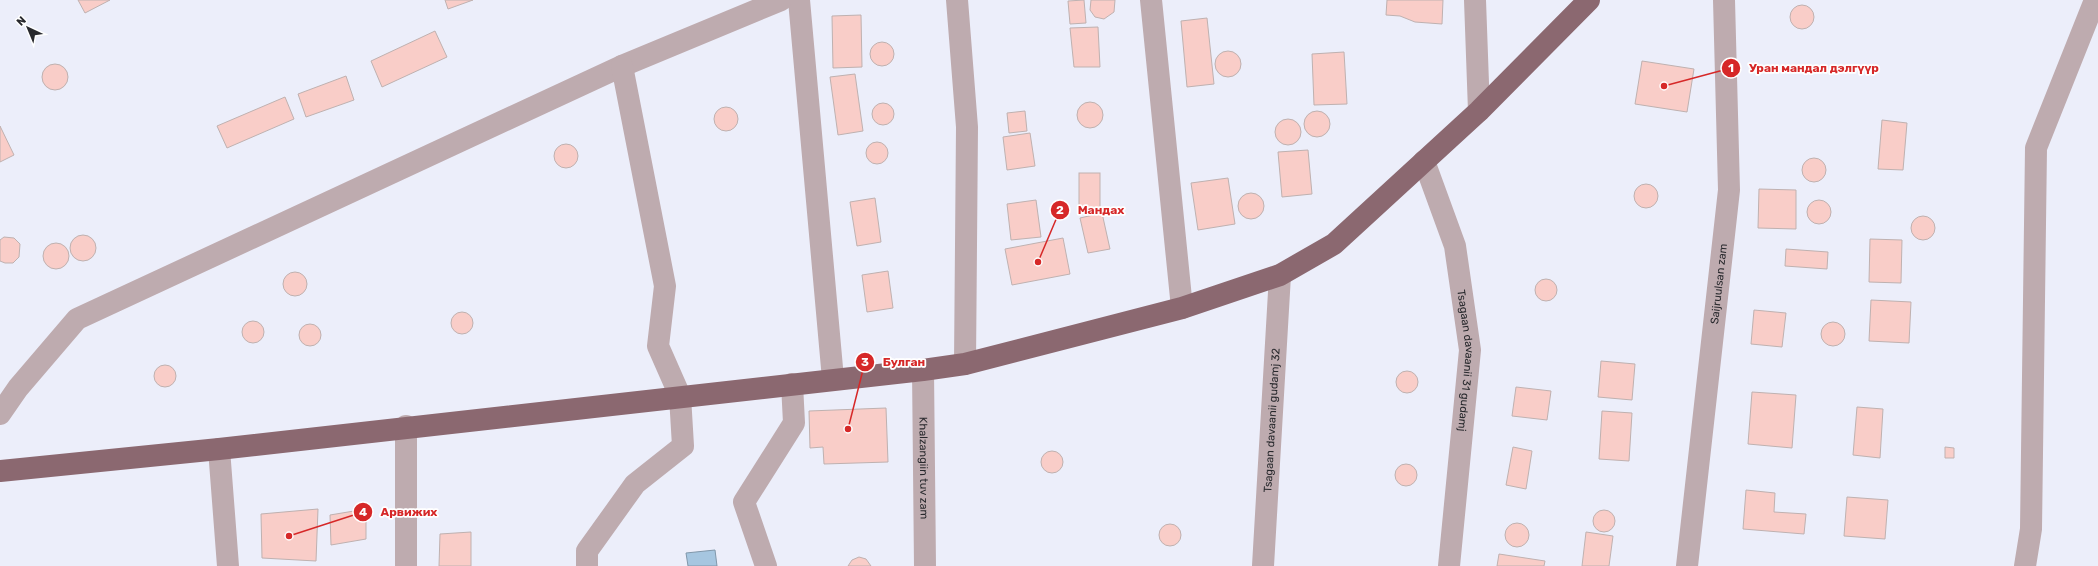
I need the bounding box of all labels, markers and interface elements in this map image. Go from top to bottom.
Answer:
north arrow [8,8,48,48]
text: N [14,14,29,29]
callout: Уран мандал дэлгүүр [1721,56,1887,80]
text: 1 [1728,61,1734,75]
text: Уран мандал дэлгүүр [1749,61,1879,75]
callout: Мандах [1050,198,1132,222]
text: 2 [1056,203,1064,217]
text: Мандах [1078,203,1124,217]
street label: Saijruulsan zam [1708,243,1730,325]
street label: Tsagaan davaanii 31 gudamj [1455,289,1477,432]
street label: Tsagaan davaanii gudamj 32 [1261,348,1282,493]
callout: Булган [855,350,933,374]
text: 3 [861,355,869,369]
text: Булган [883,355,925,369]
street label: Khalzangiin tuv zam [917,417,931,519]
callout: Арвижих [353,500,446,524]
text: 4 [359,505,367,519]
text: Арвижих [381,505,437,519]

